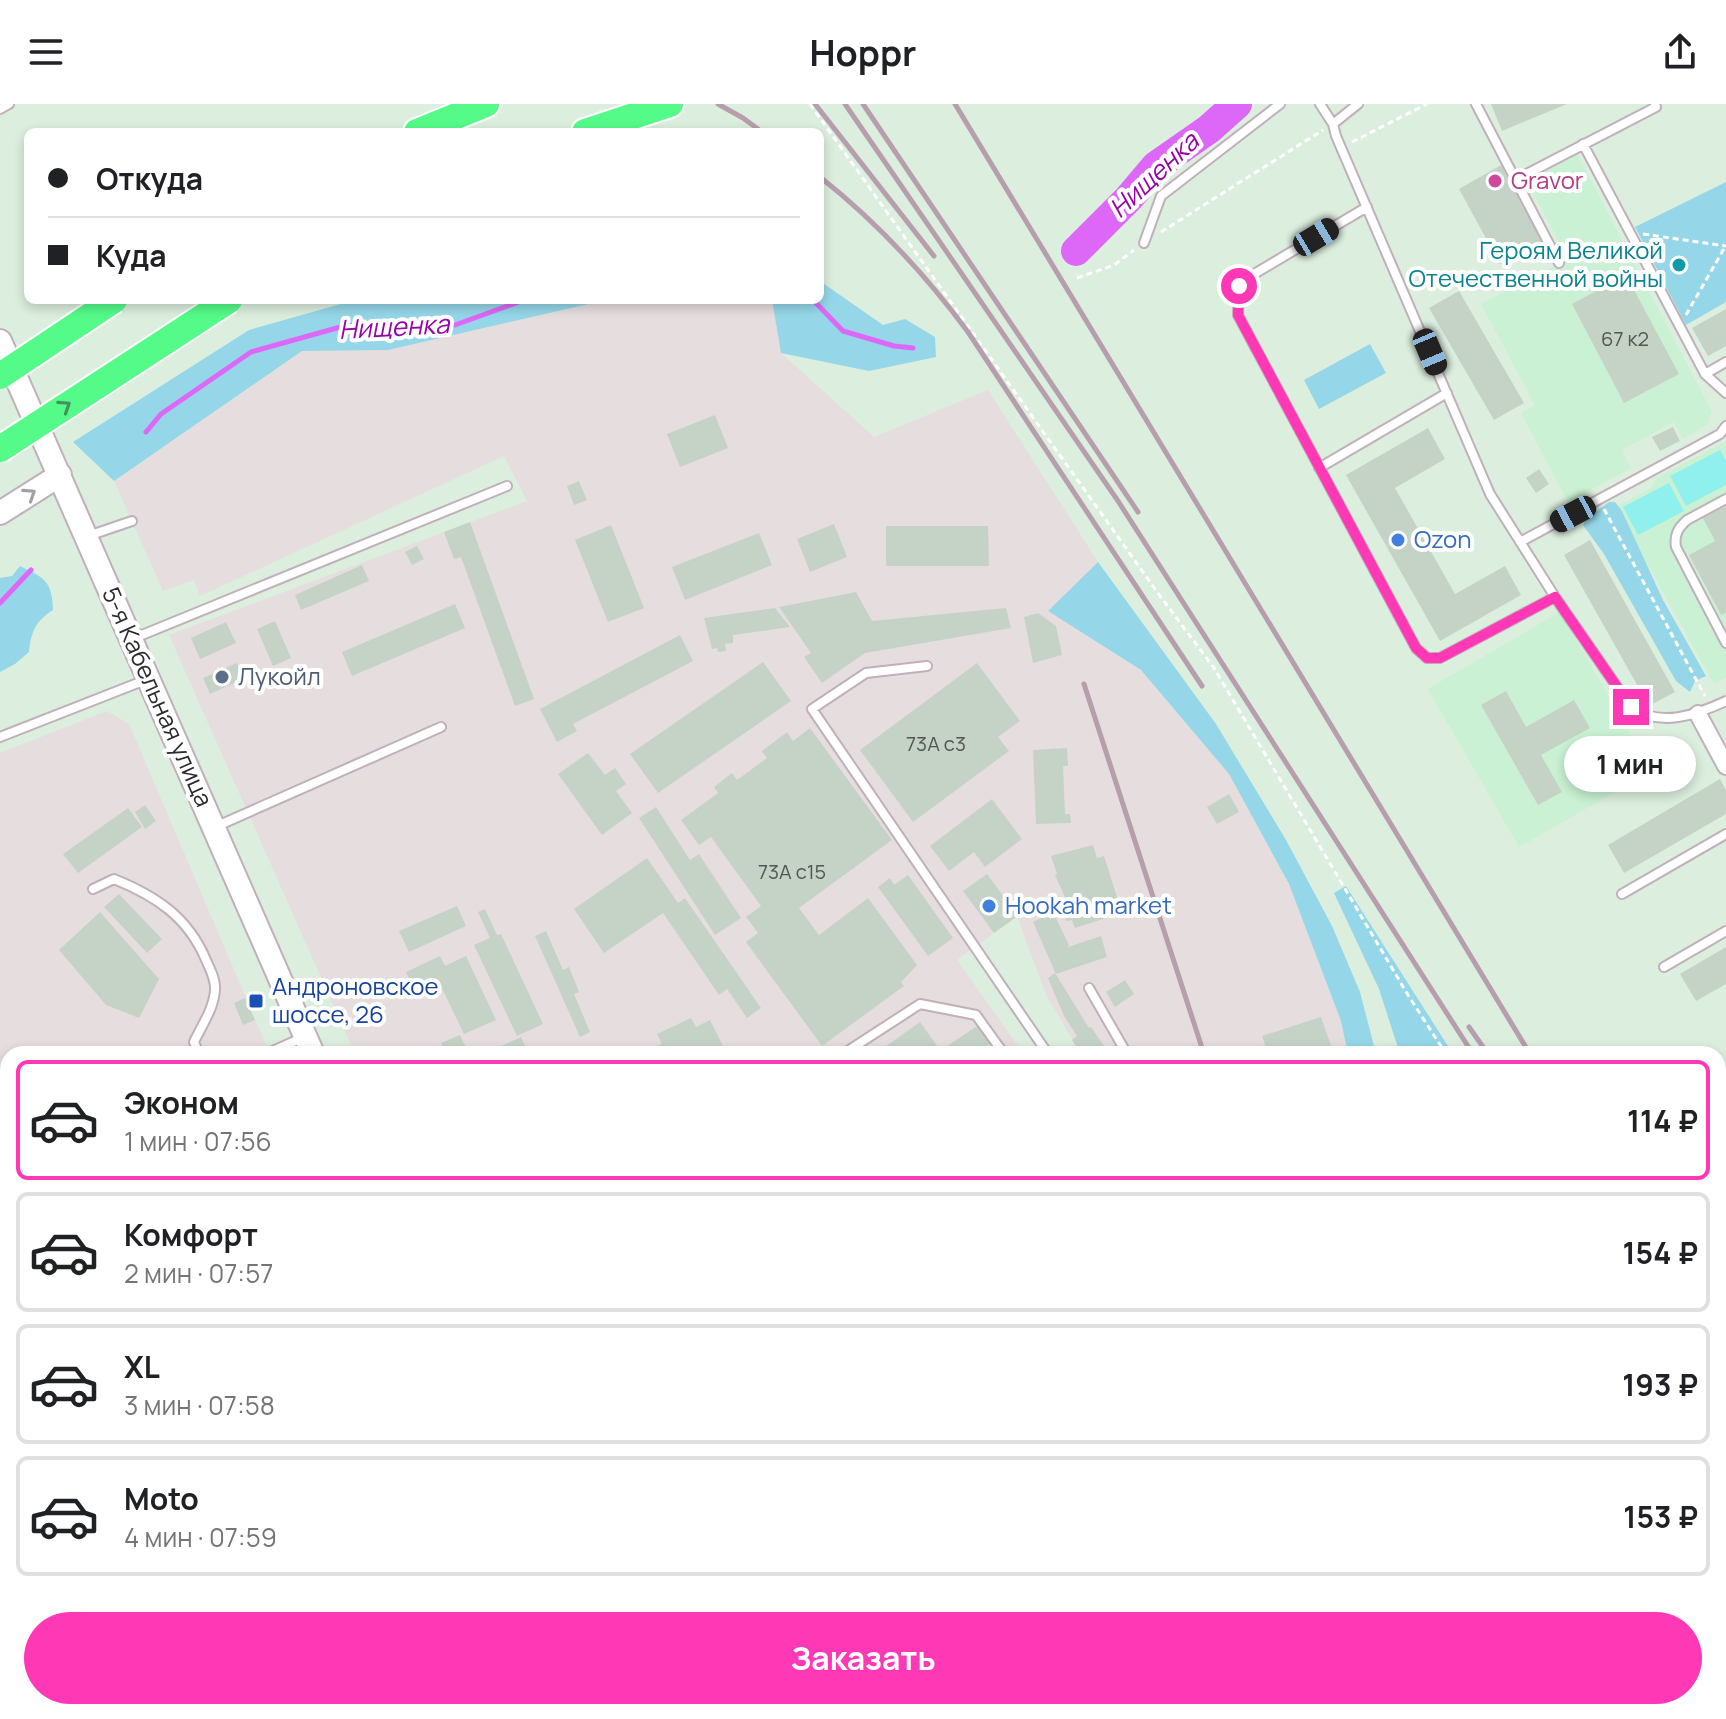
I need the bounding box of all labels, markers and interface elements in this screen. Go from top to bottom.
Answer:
text: Hoppr [810,28,916,77]
icon: menu [24,30,68,74]
icon: share [1658,30,1702,74]
water label: Нищенка [1101,122,1207,225]
text: Откуда [96,158,203,199]
place label: Gravor [1511,163,1584,196]
marker: Gravor [1486,172,1504,190]
car [1289,214,1343,260]
place label: Героям Великой Отечественной войны [1408,233,1663,294]
text: Куда [96,235,167,276]
marker: Героям Великой Отечественной войны [1670,256,1688,274]
route start [1221,268,1257,304]
water label: Нищенка [338,305,452,347]
car [1410,325,1450,379]
house number: 67 к2 [1601,325,1649,352]
one-way arrow [57,401,71,416]
one-way arrow [21,488,36,503]
car [1546,492,1600,536]
place label: Ozon [1414,522,1472,555]
marker: Ozon [1389,531,1407,549]
street label: 5-я Кабельная улица [95,581,222,811]
place label: Лукойл [238,659,321,692]
marker: Лукойл [213,668,231,686]
route end [1613,689,1649,725]
house number: 73А с3 [906,730,966,757]
callout: 1 мин [1565,735,1697,791]
text: 1 мин [1596,746,1664,782]
house number: 73А с15 [758,858,826,885]
place label: Hookah market [1005,888,1172,921]
marker: Hookah market [980,897,998,915]
place label: Андроновское шоссе, 26 [272,969,439,1030]
marker: Андроновское шоссе, 26 [247,992,265,1010]
text: Эконом [124,1082,239,1123]
icon: car [28,1084,100,1156]
text: 114 ₽ [1627,1100,1698,1141]
text: 1 мин · 07:56 [124,1123,272,1159]
text: Комфорт [124,1214,258,1255]
icon: car [28,1216,100,1288]
text: 154 ₽ [1622,1232,1698,1273]
text: 2 мин · 07:57 [124,1255,273,1291]
text: XL [124,1346,160,1387]
icon: car [28,1348,100,1420]
text: 193 ₽ [1622,1364,1698,1405]
text: 3 мин · 07:58 [124,1387,275,1423]
text: Moto [124,1478,199,1519]
icon: car [28,1480,100,1552]
text: 153 ₽ [1623,1496,1698,1537]
text: 4 мин · 07:59 [124,1519,277,1555]
button: Заказать [24,1612,1702,1704]

